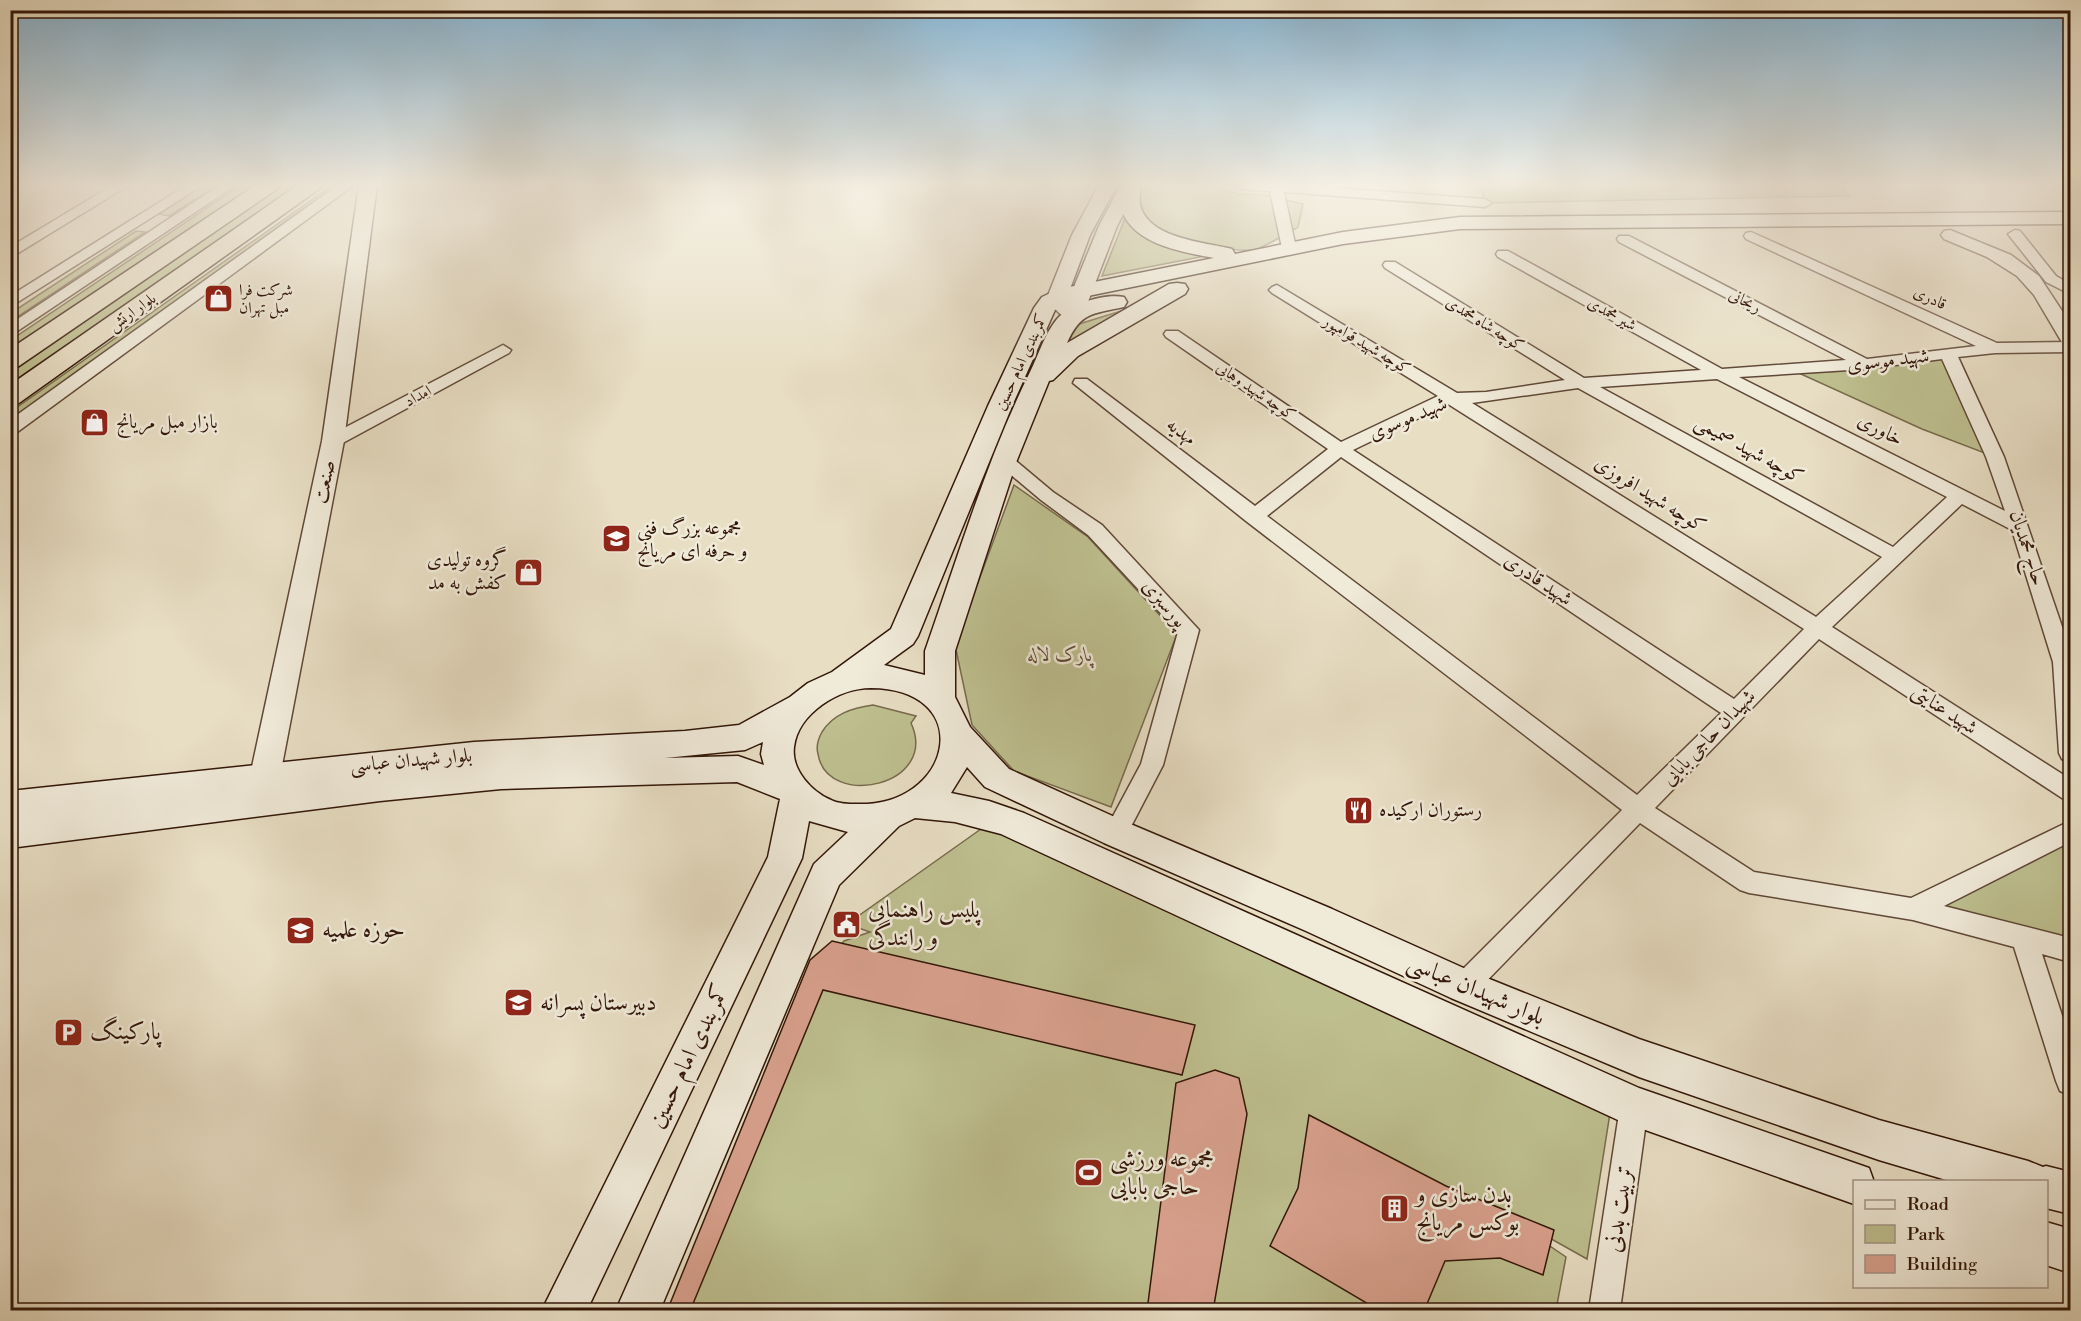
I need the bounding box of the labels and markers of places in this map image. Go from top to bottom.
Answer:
place label: شرکت فرا مبل تهران [239,280,293,319]
shop icon: شرکت فرا مبل تهران [202,283,234,315]
shop icon: بازار مبل مریانج [79,406,111,438]
place label: بازار مبل مریانج [116,410,218,438]
place label: مجموعه بزرگ فنی و حرفه ای مریانج [637,516,747,567]
school or university icon: مجموعه بزرگ فنی و حرفه ای مریانج [600,523,632,555]
place label: گروه تولیدی کفش به مد [427,546,507,596]
shop icon: گروه تولیدی کفش به مد [512,556,544,588]
restaurant icon: رستوران ارکیده [1342,794,1374,826]
place label: رستوران ارکیده [1379,798,1482,823]
place label: پلیس راهنمایی و رانندگی [868,895,981,953]
public building icon: پلیس راهنمایی و رانندگی [831,908,863,940]
school or university icon: حوزه علمیه [285,914,317,946]
place label: حوزه علمیه [322,915,405,945]
school or university icon: دبیرستان پسرانه [503,987,535,1019]
place label: دبیرستان پسرانه [540,988,657,1020]
parking icon: پارکینگ [53,1016,85,1048]
place label: پارکینگ [90,1016,162,1048]
place label: مجموعه ورزشی حاجی بابایی [1110,1144,1214,1202]
sports icon: مجموعه ورزشی حاجی بابایی [1073,1157,1105,1189]
place label: بدن سازی و بوکس مریانج [1413,1180,1519,1242]
building icon: بدن سازی و بوکس مریانج [1379,1193,1411,1225]

